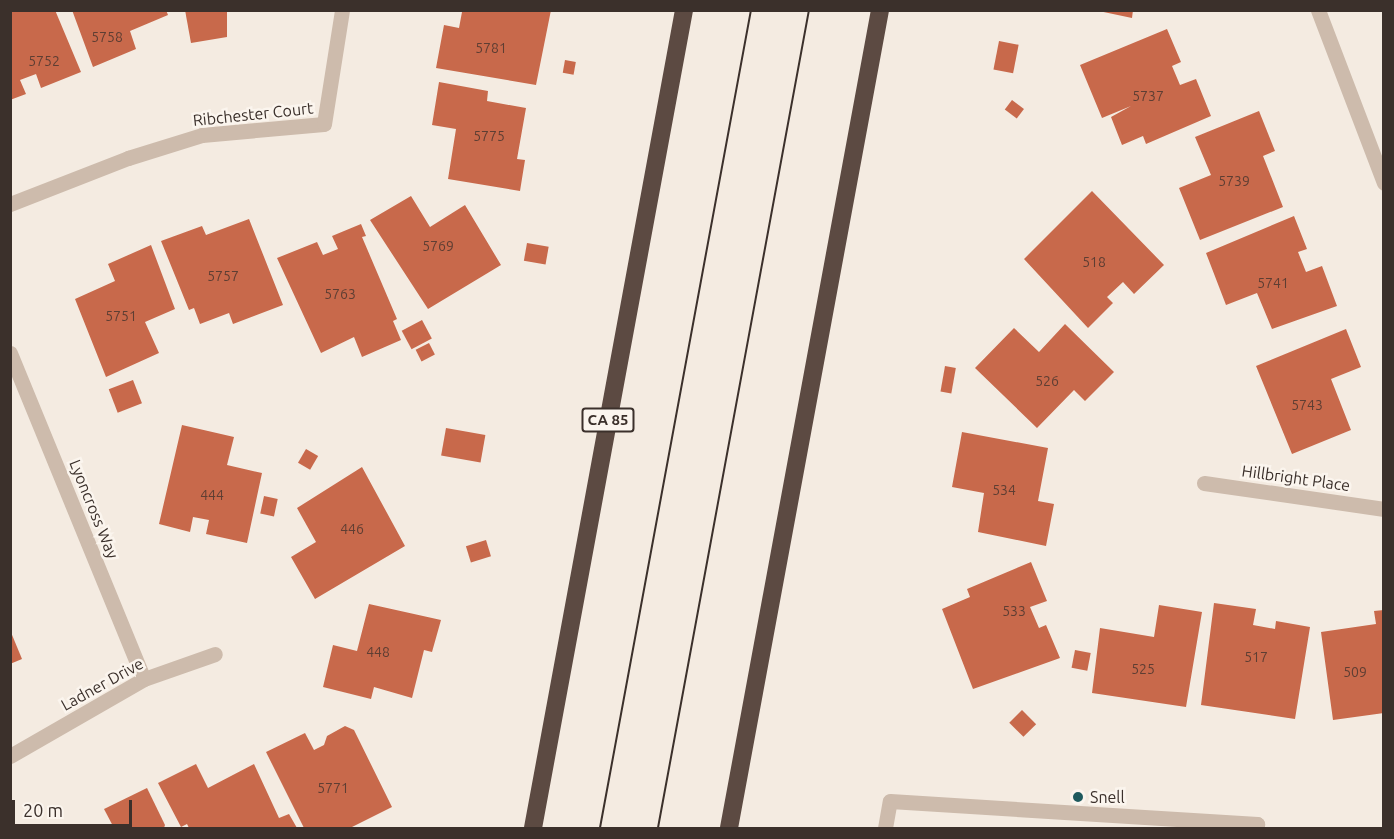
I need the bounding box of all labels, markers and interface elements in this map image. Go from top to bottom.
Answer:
house number: 5758 [91,29,123,45]
house number: 5781 [475,40,507,56]
house number: 5752 [28,53,60,69]
house number: 5737 [1132,88,1164,104]
street label: Ribchester Court [192,98,314,130]
house number: 5775 [473,128,505,144]
house number: 5739 [1218,173,1250,189]
house number: 5769 [422,238,454,254]
house number: 518 [1082,254,1106,270]
house number: 5757 [207,268,239,284]
house number: 5741 [1257,275,1289,291]
house number: 5763 [324,286,356,302]
house number: 5751 [105,308,137,324]
house number: 526 [1035,373,1059,389]
house number: 5743 [1291,397,1323,413]
road number: CA 85 [581,408,635,432]
street label: Lyoncross Way [65,457,123,561]
street label: Hillbright Place [1241,461,1351,495]
house number: 534 [992,482,1016,498]
house number: 444 [200,487,224,503]
house number: 446 [340,521,364,537]
house number: 533 [1002,603,1026,619]
house number: 448 [366,644,390,660]
house number: 517 [1244,649,1268,665]
street label: Ladner Drive [57,653,147,715]
house number: 525 [1131,661,1155,677]
house number: 509 [1343,664,1367,680]
house number: 5771 [317,780,349,796]
place label: Snell [1090,787,1125,807]
scale bar [15,788,135,826]
marker: Snell [1071,790,1085,804]
text: 20 m [23,800,63,820]

